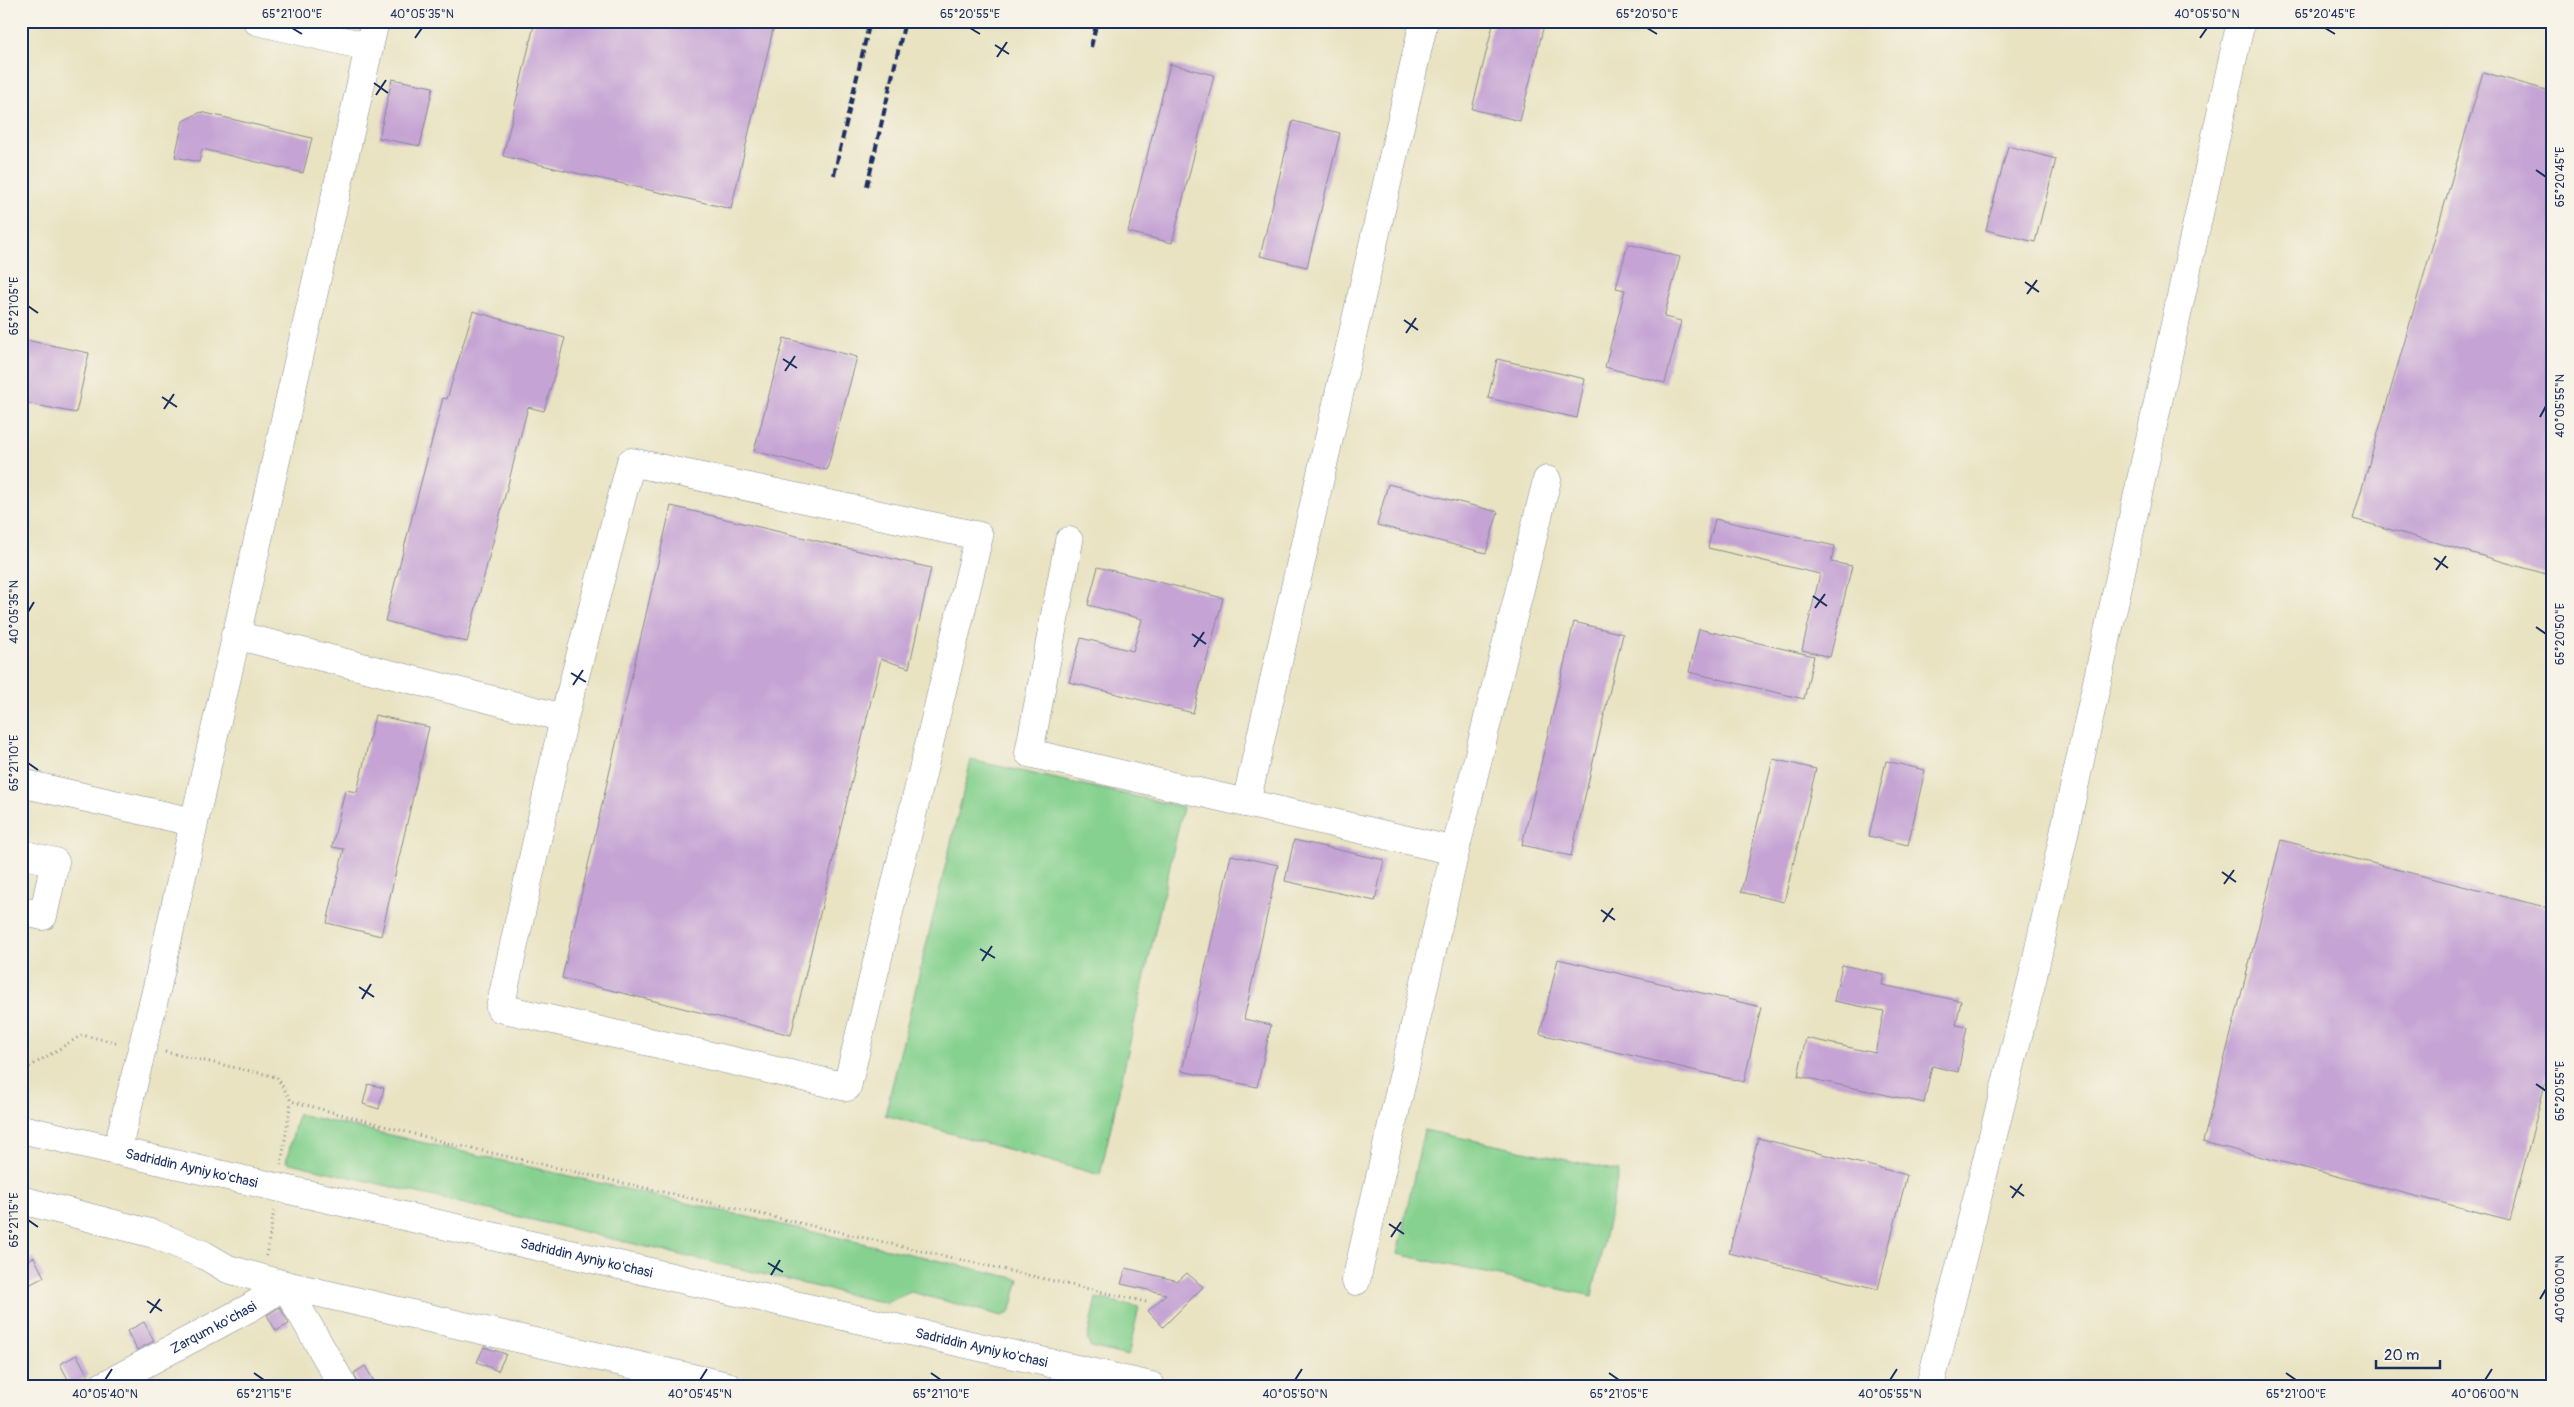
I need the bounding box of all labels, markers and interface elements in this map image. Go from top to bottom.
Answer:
text: 65°21'00"E [262,7,322,22]
text: 40°05'35"N [390,7,454,22]
text: 65°20'55"E [940,7,1000,22]
text: 65°20'50"E [1616,7,1678,22]
text: 40°05'50"N [2174,7,2240,22]
text: 65°20'45"E [2295,7,2355,22]
text: 65°20'45"E [2553,147,2568,207]
text: 65°21'05"E [7,277,22,335]
text: 40°05'55"N [2553,374,2568,438]
text: 40°05'35"N [7,580,22,644]
text: 65°20'50"E [2553,603,2568,665]
text: 65°21'10"E [7,735,22,791]
text: 65°20'55"E [2553,1061,2568,1121]
street label: Sadriddin Ayniy ko'chasi [124,1145,260,1192]
text: 65°21'15"E [7,1193,22,1247]
street label: Sadriddin Ayniy ko'chasi [519,1235,655,1282]
text: 40°06'00"N [2553,1255,2568,1323]
street label: Zarqum ko'chasi [168,1297,260,1357]
street label: Sadriddin Ayniy ko'chasi [914,1325,1050,1371]
scale bar [2376,1337,2440,1369]
text: 20 m [2384,1346,2419,1365]
text: 40°05'40"N [72,1387,138,1402]
text: 65°21'15"E [237,1387,291,1402]
text: 40°05'45"N [668,1387,732,1402]
text: 65°21'10"E [913,1387,969,1402]
text: 40°05'50"N [1262,1387,1328,1402]
text: 65°21'05"E [1590,1387,1648,1402]
text: 40°05'55"N [1858,1387,1922,1402]
text: 65°21'00"E [2266,1387,2326,1402]
text: 40°06'00"N [2451,1387,2519,1402]

